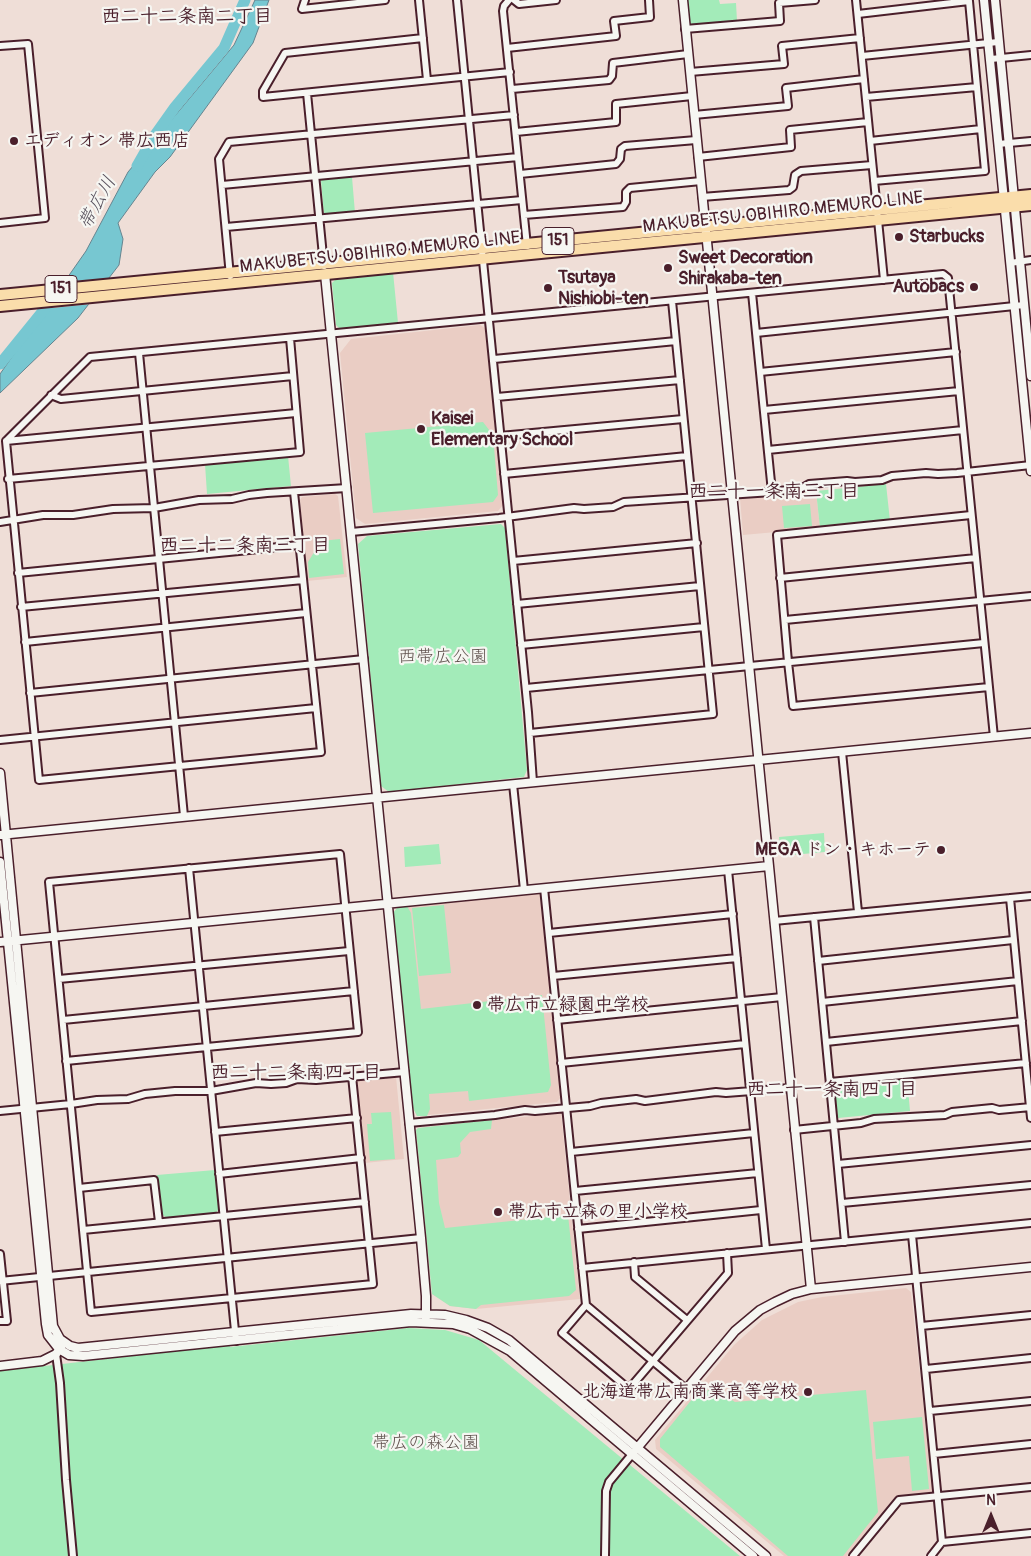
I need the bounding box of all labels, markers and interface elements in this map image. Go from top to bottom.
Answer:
district label: 西二十二条南二丁目 [102,6,272,28]
place label: エディオン 帯広西店 [24,130,190,152]
marker: エディオン 帯広西店 [8,135,20,147]
water label: 帯広川 [74,173,122,233]
street label: MAKUBETSU OBIHIRO MEMURO LINE [642,188,924,238]
place label: Starbucks [909,226,984,248]
street label: MAKUBETSU OBIHIRO MEMURO LINE [239,228,521,278]
road number: 151 [542,228,574,255]
marker: Starbucks [893,231,905,243]
place label: Sweet Decoration Shirakaba-ten [678,247,813,290]
marker: Sweet Decoration Shirakaba-ten [662,262,674,274]
place label: Tsutaya Nishiobi-ten [558,267,649,310]
road number: 151 [45,276,77,302]
place label: Autobacs [893,276,964,298]
marker: Autobacs [968,281,980,293]
marker: Tsutaya Nishiobi-ten [542,282,554,294]
place label: Kaisei Elementary School [431,408,573,450]
marker: Kaisei Elementary School [415,423,427,435]
district label: 西二十一条南三丁目 [689,481,859,503]
district label: 西二十二条南三丁目 [160,535,330,557]
park label: 西帯広公園 [398,646,488,668]
place label: MEGA ドン・キホーテ [755,839,931,861]
marker: MEGA ドン・キホーテ [935,844,947,856]
place label: 帯広市立緑園中学校 [487,994,649,1016]
marker: 帯広市立緑園中学校 [471,999,483,1011]
district label: 西二十二条南四丁目 [211,1062,381,1084]
district label: 西二十一条南四丁目 [747,1079,917,1101]
place label: 帯広市立森の里小学校 [508,1201,688,1223]
marker: 帯広市立森の里小学校 [492,1206,504,1218]
place label: 北海道帯広南商業高等学校 [582,1381,798,1403]
marker: 北海道帯広南商業高等学校 [802,1386,814,1398]
park label: 帯広の森公園 [372,1432,480,1454]
north arrow [966,1491,1016,1541]
text: N [986,1492,996,1509]

